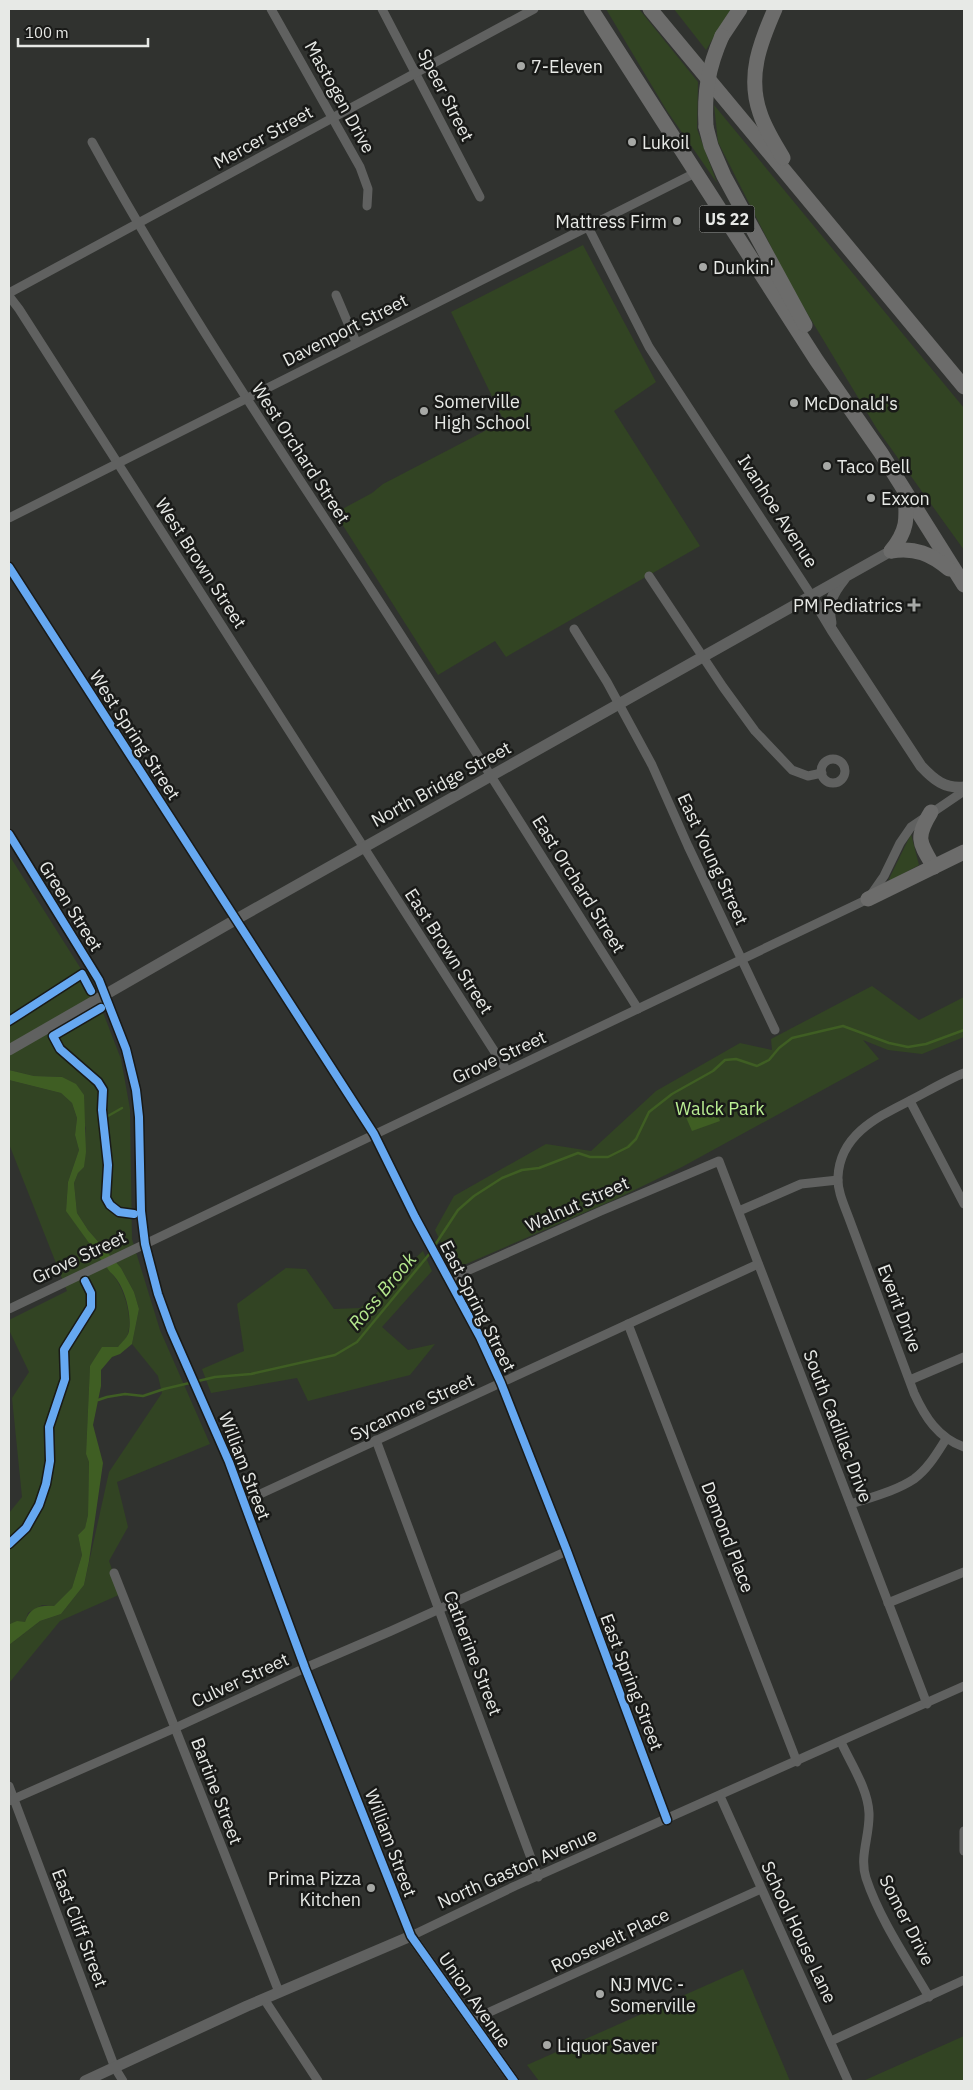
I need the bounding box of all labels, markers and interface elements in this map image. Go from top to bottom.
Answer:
scale bar [18,15,148,47]
text: 100 m [25,23,69,42]
street label: Mastogen Drive [300,37,380,157]
street label: Speer Street [413,45,479,145]
place label: 7-Eleven [531,55,603,78]
marker: 7-Eleven [515,60,527,72]
street label: Mercer Street [209,100,317,174]
place label: Lukoil [642,131,690,154]
marker: Lukoil [626,136,638,148]
road number: US 22 [700,205,754,232]
place label: Mattress Firm [555,210,667,233]
marker: Mattress Firm [671,215,683,227]
place label: Dunkin' [713,256,774,279]
marker: Dunkin' [697,261,709,273]
street label: Davenport Street [279,289,411,371]
street label: West Orchard Street [247,378,355,528]
place label: Somerville High School [434,390,530,434]
place label: McDonald's [804,392,898,415]
marker: McDonald's [788,397,800,409]
marker: Somerville High School [418,405,430,417]
street label: Ivanhoe Avenue [733,450,823,572]
place label: Taco Bell [837,455,910,478]
marker: Taco Bell [821,460,833,472]
place label: Exxon [881,487,930,510]
marker: Exxon [865,492,877,504]
street label: West Brown Street [150,494,252,632]
place label: PM Pediatrics [793,594,903,617]
marker: PM Pediatrics [907,598,921,612]
street label: West Spring Street [84,666,186,804]
street label: North Bridge Street [367,736,515,832]
street label: East Young Street [672,789,754,929]
street label: East Orchard Street [527,811,631,957]
street label: Green Street [34,856,108,956]
street label: East Brown Street [400,884,498,1018]
street label: Grove Street [448,1025,550,1089]
park label: Walck Park [675,1097,765,1120]
street label: Walnut Street [522,1171,632,1237]
street label: Grove Street [28,1225,130,1289]
street label: East Spring Street [435,1236,521,1376]
water label: Ross Brook [343,1247,422,1335]
street label: Everit Drive [873,1261,927,1355]
street label: South Cadillac Drive [798,1346,878,1506]
street label: Sycamore Street [346,1368,478,1446]
street label: William Street [214,1409,276,1523]
street label: Demond Place [696,1478,760,1596]
street label: Catherine Street [439,1587,507,1719]
street label: East Spring Street [595,1610,669,1754]
street label: Culver Street [188,1647,292,1713]
street label: Bartine Street [186,1734,248,1848]
street label: William Street [360,1786,422,1900]
street label: North Gaston Avenue [434,1822,600,1913]
street label: School House Lane [756,1857,842,2007]
street label: East Cliff Street [47,1865,113,1991]
place label: Prima Pizza Kitchen [268,1867,361,1911]
street label: Somer Drive [874,1871,940,1969]
marker: Prima Pizza Kitchen [365,1882,377,1894]
street label: Roosevelt Place [547,1902,673,1977]
street label: Union Avenue [434,1948,516,2052]
place label: NJ MVC - Somerville [610,1973,696,2017]
marker: NJ MVC - Somerville [594,1988,606,2000]
place label: Liquor Saver [557,2034,658,2057]
marker: Liquor Saver [541,2039,553,2051]

